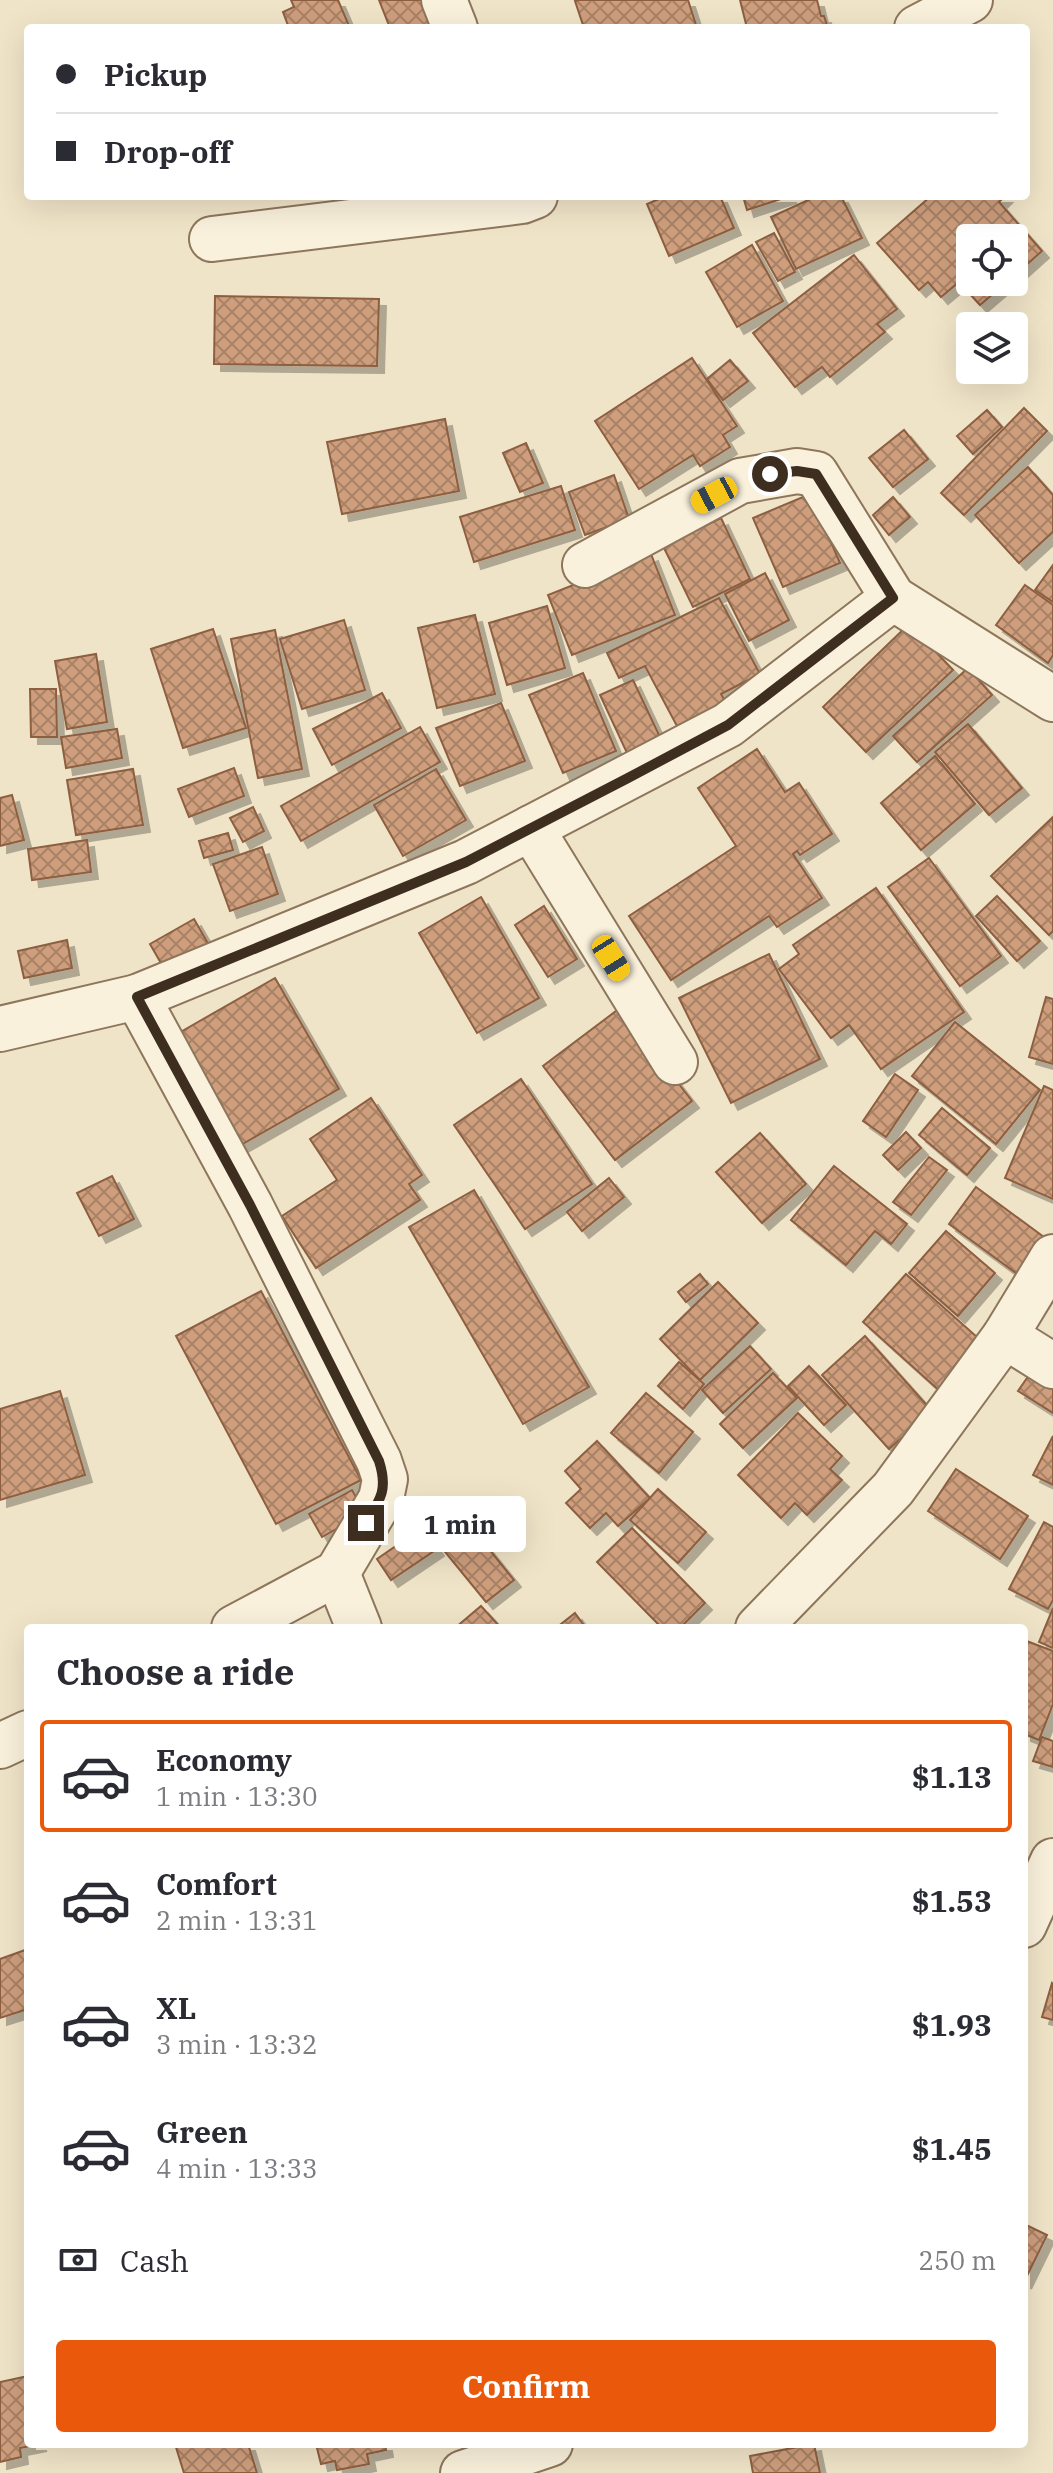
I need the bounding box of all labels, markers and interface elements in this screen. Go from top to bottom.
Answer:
text: Pickup [104,55,207,94]
text: Drop-off [104,132,232,171]
map controls [956,224,1028,384]
button: locate [956,224,1028,296]
button: layers [956,312,1028,384]
route start [752,456,788,492]
car [687,473,741,517]
car [588,931,634,985]
callout: 1 min [394,1495,526,1551]
route end [348,1505,384,1541]
text: 1 min [424,1507,496,1541]
text: Choose a ride [56,1648,295,1695]
icon: car [60,1740,132,1812]
text: Economy [156,1740,292,1779]
text: $1.13 [912,1757,992,1796]
text: 1 min · 13:30 [156,1779,318,1813]
icon: car [60,1864,132,1936]
text: Comfort [156,1864,277,1903]
text: $1.53 [912,1881,992,1920]
text: 2 min · 13:31 [156,1903,318,1937]
icon: car [60,1988,132,2060]
text: XL [156,1988,196,2027]
text: $1.93 [912,2005,992,2044]
text: 3 min · 13:32 [156,2027,318,2061]
icon: car [60,2112,132,2184]
text: Green [156,2112,248,2151]
text: $1.45 [912,2129,992,2168]
text: 4 min · 13:33 [156,2151,318,2185]
icon: cash [56,2238,100,2282]
text: Cash [120,2241,189,2280]
text: 250 m [918,2243,996,2277]
button: Confirm [56,2340,996,2432]

